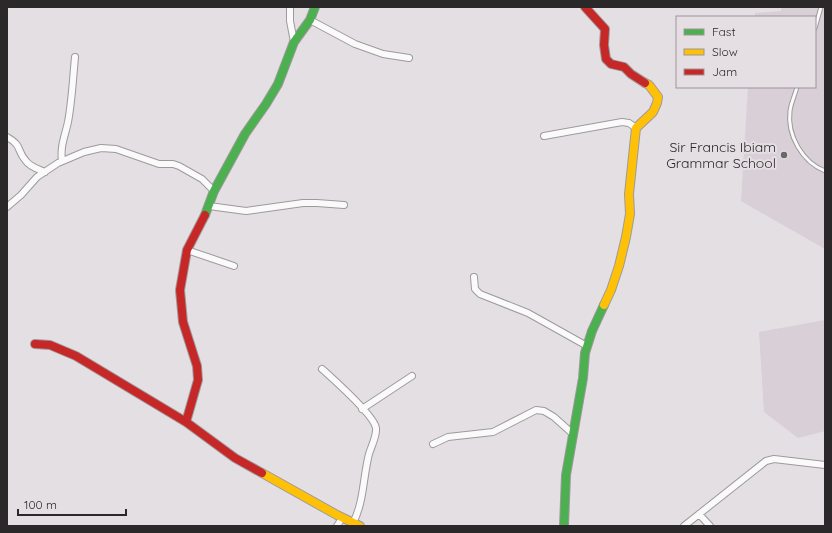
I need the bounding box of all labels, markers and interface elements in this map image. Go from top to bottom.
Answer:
legend [676,16,816,88]
text: Fast [712,24,736,39]
text: Slow [712,44,738,59]
text: Jam [712,64,737,79]
place label: Sir Francis Ibiam Grammar School [666,138,776,172]
marker: Sir Francis Ibiam Grammar School [779,150,789,160]
scale bar [18,491,126,517]
text: 100 m [24,497,57,512]

